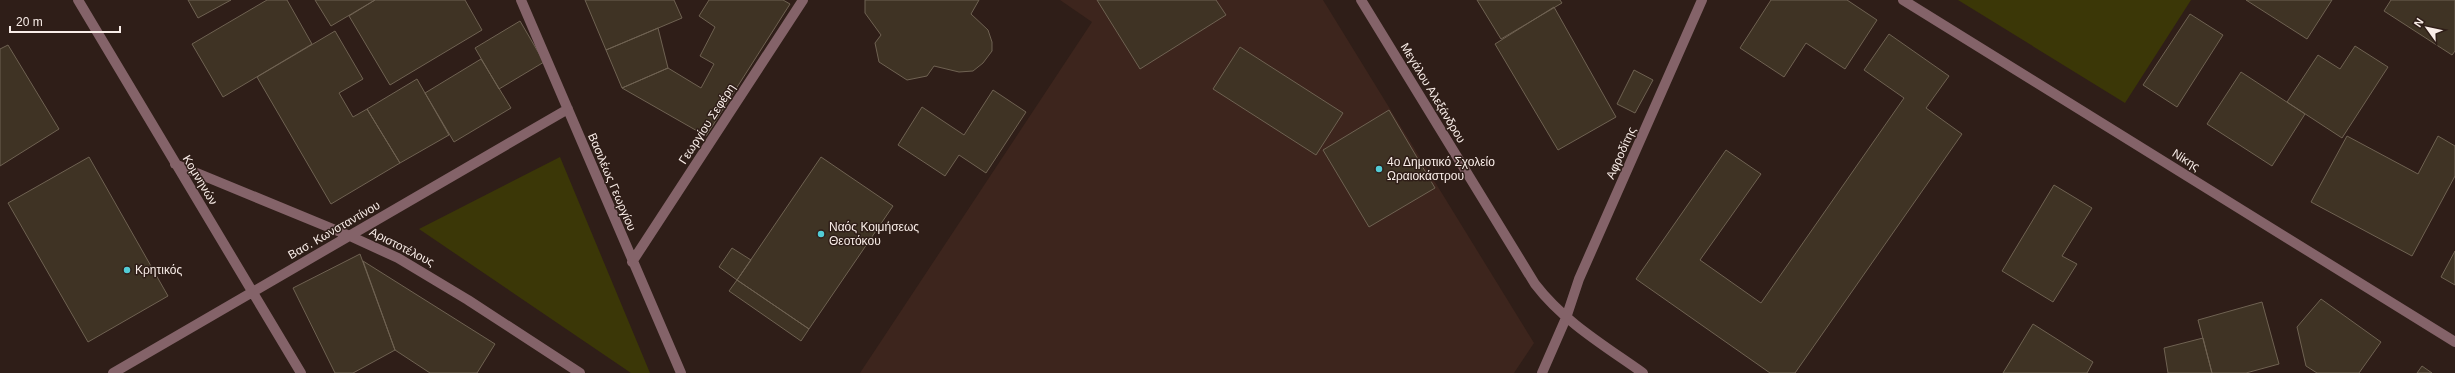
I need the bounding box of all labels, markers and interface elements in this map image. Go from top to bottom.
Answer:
scale bar [10,8,120,34]
north arrow [2407,8,2447,48]
text: 20 m [16,15,43,29]
text: N [2411,16,2426,29]
street label: Μεγάλου Αλεξάνδρου [1398,40,1468,146]
street label: Γεωργίου Σεφέρη [676,81,738,167]
street label: Αφροδίτης [1603,124,1639,181]
street label: Βασιλέως Γεωργίου [585,131,639,233]
street label: Νίκης [2170,146,2203,174]
street label: Κομνηνών [180,153,220,207]
place label: 4ο Δημοτικό Σχολείο Ωραιοκάστρου [1387,155,1495,183]
marker: 4ο Δημοτικό Σχολείο Ωραιοκάστρου [1374,164,1384,174]
street label: Βασ. Κωνσταντίνου [286,198,382,262]
place label: Ναός Κοιμήσεως Θεοτόκου [829,220,919,248]
street label: Αριστοτέλους [367,225,437,269]
marker: Ναός Κοιμήσεως Θεοτόκου [816,229,826,239]
place label: Κρητικός [135,263,182,277]
marker: Κρητικός [122,265,132,275]

